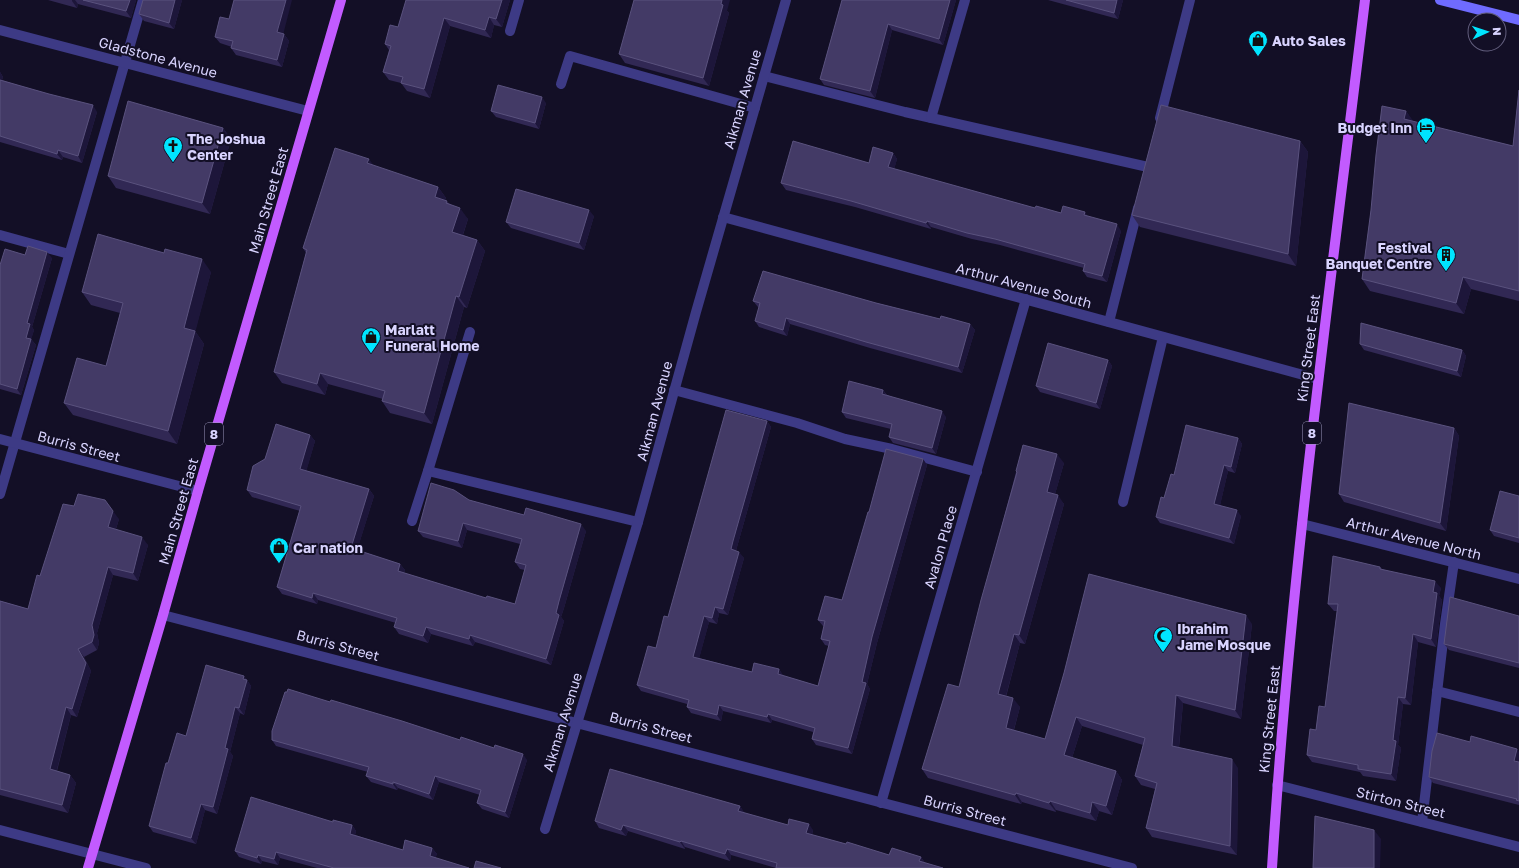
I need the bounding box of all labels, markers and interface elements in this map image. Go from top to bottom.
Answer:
north arrow [1467,12,1507,52]
text: N [1491,27,1504,36]
shop icon: Auto Sales [1247,29,1269,57]
place label: Auto Sales [1272,32,1346,49]
street label: Gladstone Avenue [97,33,219,81]
street label: Aikman Avenue [720,47,764,151]
hotel icon: Budget Inn [1415,116,1437,144]
place label: Budget Inn [1338,119,1412,136]
place label: The Joshua Center [187,130,265,163]
church icon: The Joshua Center [162,135,184,163]
street label: Main Street East [245,145,291,255]
place label: Festival Banquet Centre [1326,239,1432,272]
building icon: Festival Banquet Centre [1435,244,1457,272]
street label: Arthur Avenue South [954,259,1094,311]
street label: King Street East [1293,293,1323,403]
place label: Marlatt Funeral Home [385,321,480,354]
shop icon: Marlatt Funeral Home [360,326,382,354]
street label: Aikman Avenue [632,359,676,463]
road number: 8 [1303,422,1321,444]
road number: 8 [205,423,223,445]
street label: Burris Street [36,427,122,465]
street label: Main Street East [155,456,201,566]
street label: Avalon Place [920,503,960,591]
street label: Arthur Avenue North [1345,513,1483,563]
shop icon: Car nation [268,536,290,564]
place label: Car nation [293,539,363,556]
place label: Ibrahim Jame Mosque [1177,620,1271,653]
mosque icon: Ibrahim Jame Mosque [1152,625,1174,653]
street label: Burris Street [295,626,381,664]
street label: King Street East [1255,664,1283,774]
street label: Aikman Avenue [539,670,585,774]
street label: Burris Street [608,708,694,746]
street label: Stirton Street [1355,783,1447,821]
street label: Burris Street [922,791,1008,829]

